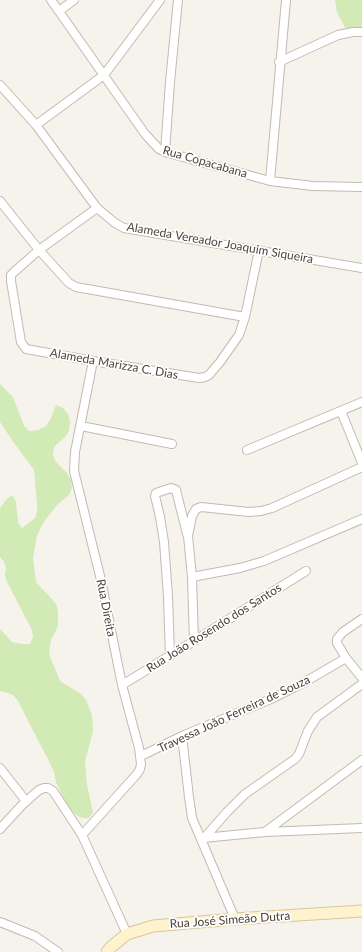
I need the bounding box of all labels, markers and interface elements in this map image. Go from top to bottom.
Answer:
street label: Rua Copacabana [161,143,249,181]
street label: Alameda Vereador Joaquim Siqueira [126,220,314,266]
street label: Alameda Marizza C. Dias [49,346,179,382]
street label: Rua Direita [93,578,119,638]
street label: Rua João Rosendo dos Santos [144,580,284,676]
street label: Travessa João Ferreira de Souza [156,672,312,756]
street label: Rua José Simeão Dutra [169,909,291,931]

